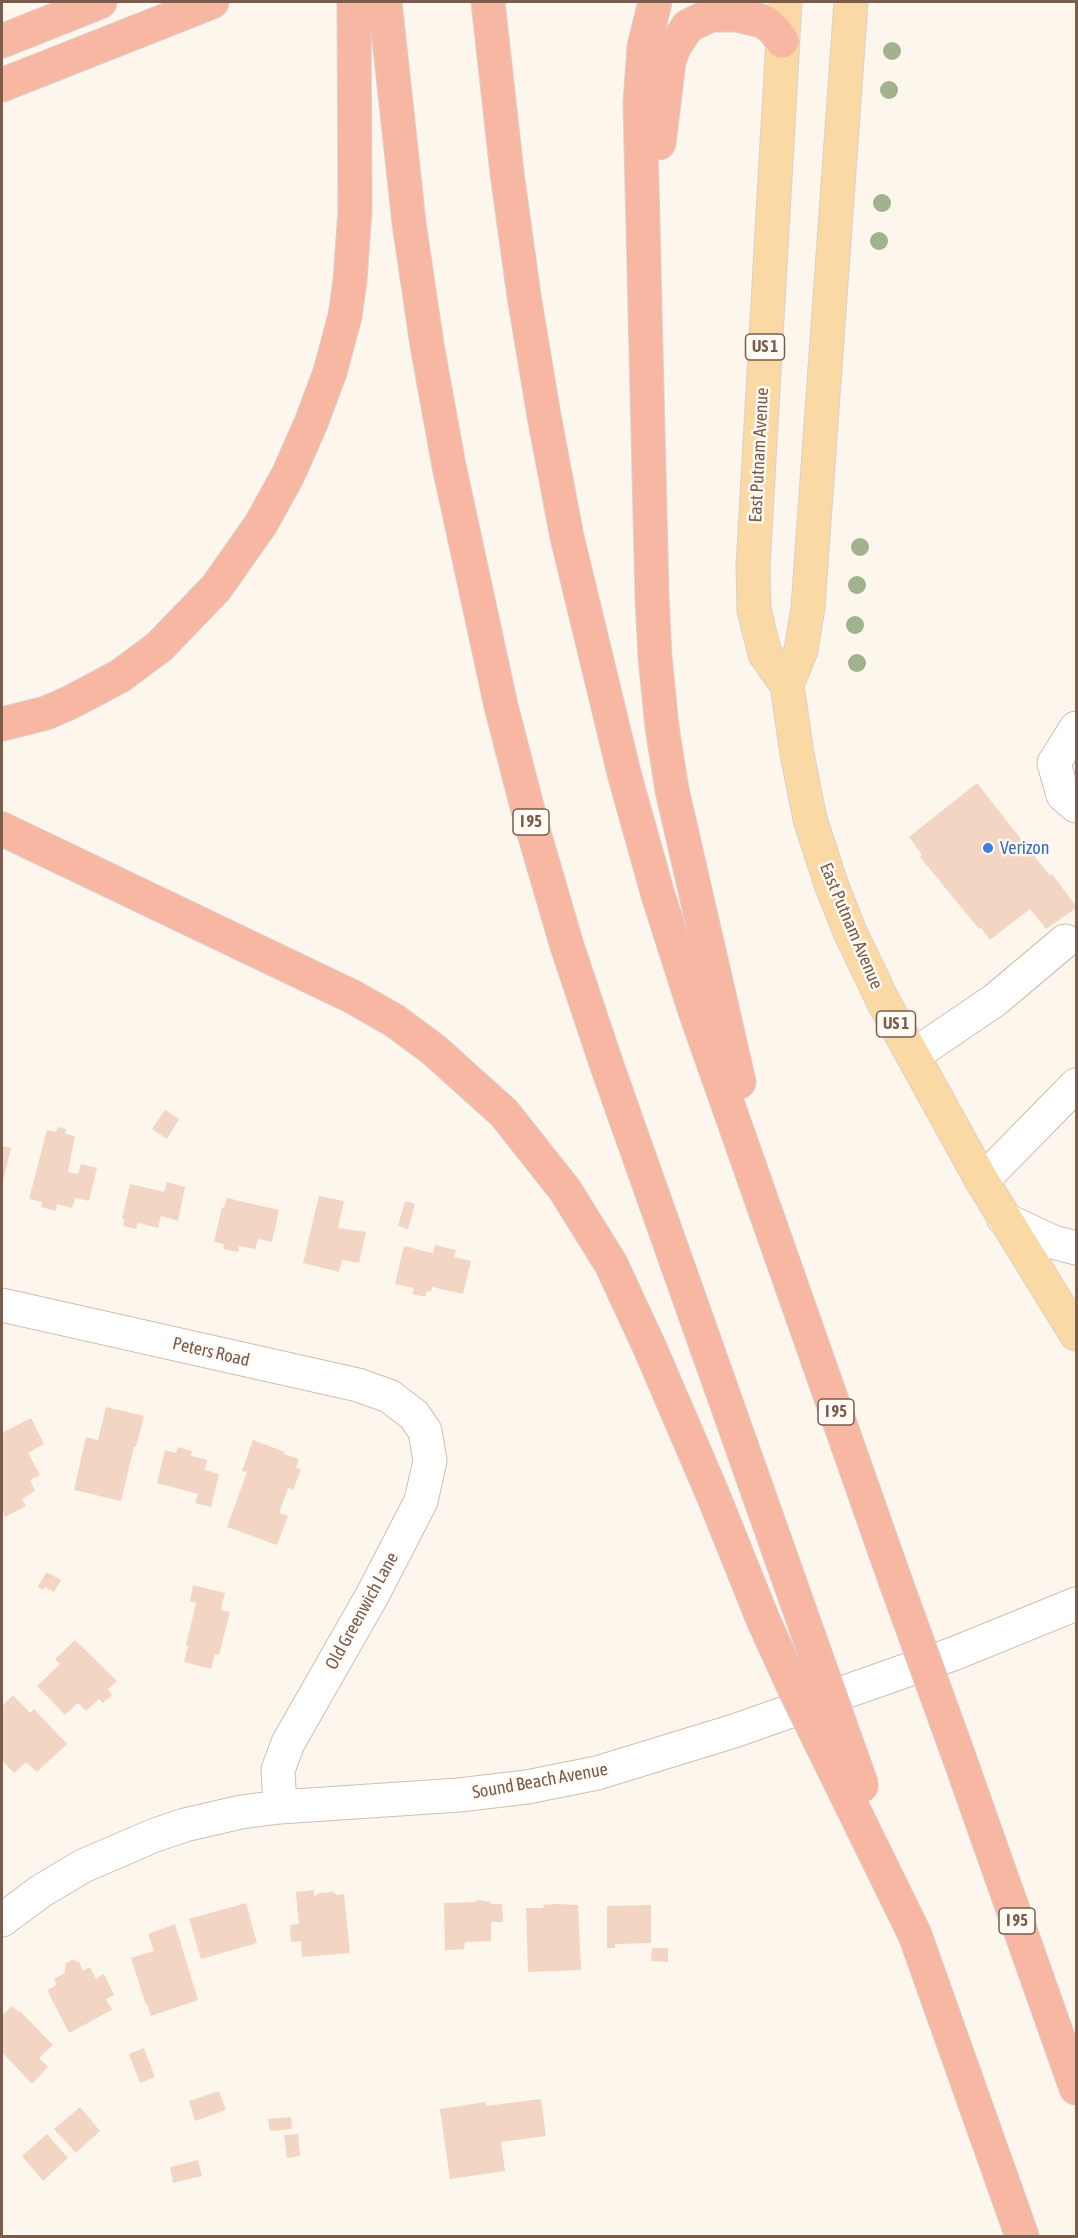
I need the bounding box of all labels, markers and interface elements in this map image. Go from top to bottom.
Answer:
road number: US 1 [746,334,784,360]
street label: East Putnam Avenue [745,387,773,523]
road number: I 95 [513,809,549,835]
place label: Verizon [1000,837,1049,859]
marker: Verizon [981,841,995,855]
street label: East Putnam Avenue [815,860,887,992]
road number: US 1 [876,1011,916,1037]
street label: Peters Road [170,1333,252,1371]
road number: I 95 [818,1399,854,1425]
street label: Old Greenwich Lane [321,1549,403,1673]
street label: Sound Beach Avenue [471,1758,609,1804]
road number: I 95 [999,1908,1035,1934]

